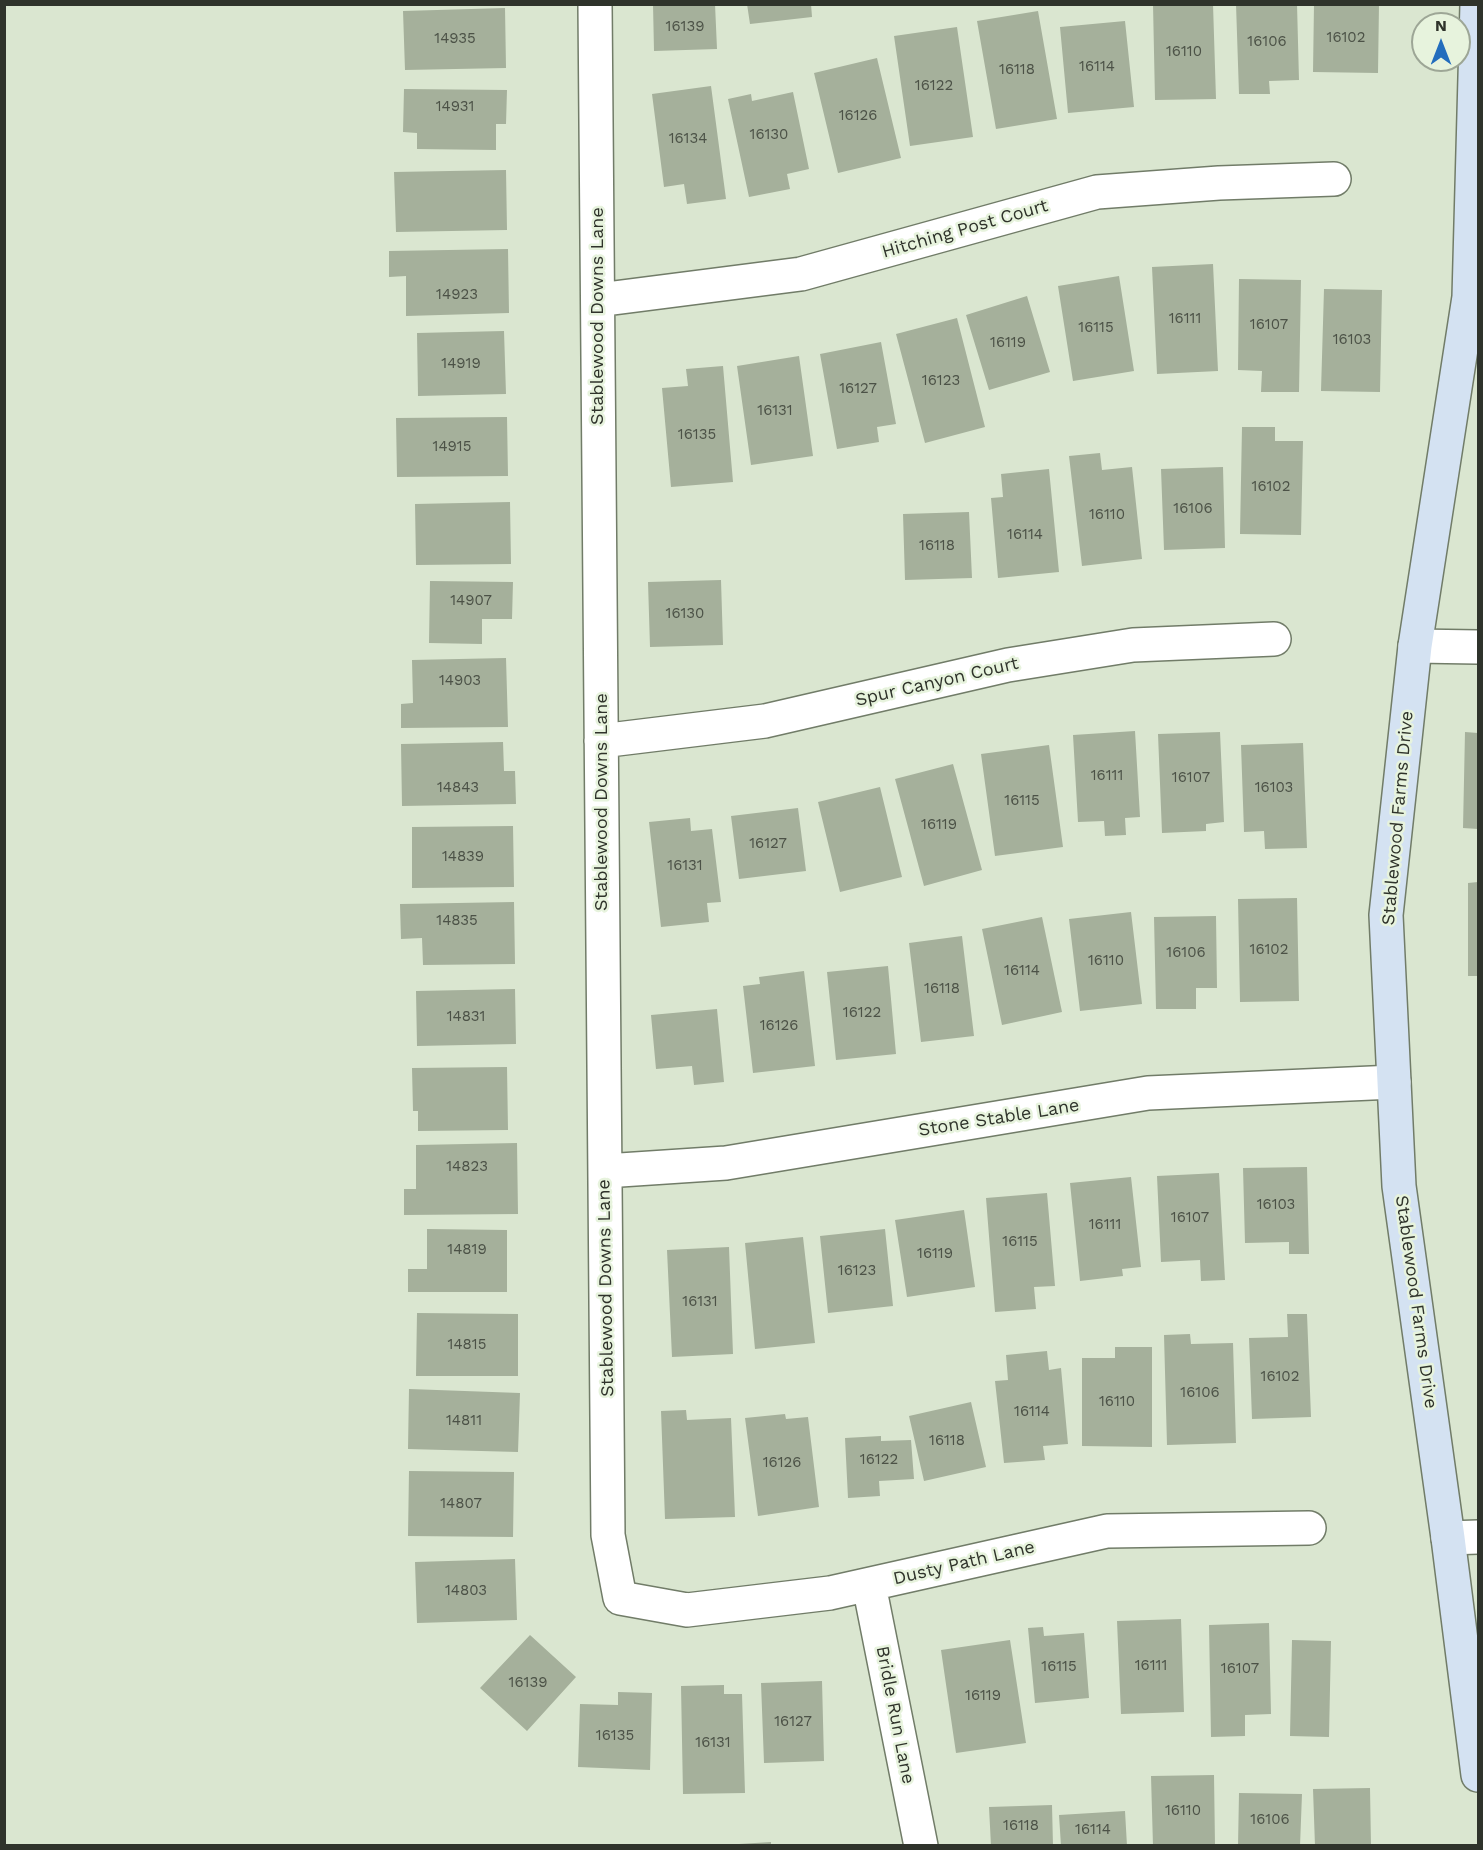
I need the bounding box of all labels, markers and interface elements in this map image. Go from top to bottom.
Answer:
north arrow [1411,12,1471,72]
text: N [1435,16,1447,35]
house number: 16139 [666,18,704,36]
house number: 16102 [1327,29,1365,47]
house number: 14935 [434,30,476,48]
house number: 16106 [1247,33,1287,51]
house number: 16110 [1166,43,1202,61]
house number: 16114 [1079,58,1115,76]
house number: 16118 [999,61,1035,79]
house number: 16122 [915,77,953,95]
house number: 14931 [436,98,474,116]
house number: 16126 [839,107,877,125]
house number: 16130 [750,126,788,144]
house number: 16134 [669,130,707,148]
street label: Hitching Post Court [879,195,1051,263]
street label: Stablewood Downs Lane [587,207,609,425]
house number: 14923 [436,286,478,304]
house number: 16111 [1169,310,1201,328]
house number: 16107 [1250,316,1288,334]
house number: 16115 [1078,319,1114,337]
house number: 16103 [1333,331,1371,349]
house number: 16119 [990,334,1026,352]
house number: 14919 [441,355,481,373]
house number: 16123 [922,372,960,390]
house number: 16127 [839,380,877,398]
house number: 16131 [757,402,793,420]
house number: 16135 [678,426,716,444]
house number: 14915 [433,438,471,456]
house number: 16102 [1252,478,1290,496]
house number: 16106 [1173,500,1213,518]
house number: 16110 [1089,506,1125,524]
house number: 16114 [1007,526,1043,544]
house number: 16118 [919,537,955,555]
house number: 14907 [450,592,492,610]
house number: 16130 [666,605,704,623]
street label: Spur Canyon Court [853,653,1021,711]
house number: 14903 [439,672,481,690]
street label: Stablewood Downs Lane [591,693,613,911]
street label: Stablewood Farms Drive [1378,710,1418,926]
house number: 16111 [1091,767,1123,785]
house number: 16107 [1172,769,1210,787]
house number: 14843 [437,779,479,797]
house number: 16103 [1255,779,1293,797]
house number: 16115 [1004,792,1040,810]
house number: 16119 [921,816,957,834]
house number: 16127 [749,835,787,853]
house number: 14839 [442,848,484,866]
house number: 16131 [667,857,703,875]
house number: 14835 [436,912,478,930]
house number: 16102 [1250,941,1288,959]
house number: 16106 [1166,944,1206,962]
house number: 16110 [1088,952,1124,970]
house number: 16114 [1004,962,1040,980]
house number: 16118 [924,980,960,998]
house number: 16122 [843,1004,881,1022]
house number: 14831 [447,1008,485,1026]
house number: 16126 [760,1017,798,1035]
street label: Stone Stable Lane [917,1095,1081,1141]
house number: 14823 [446,1158,488,1176]
street label: Stablewood Downs Lane [593,1179,619,1397]
street label: Stablewood Farms Drive [1390,1194,1442,1410]
house number: 16103 [1257,1196,1295,1214]
house number: 16107 [1171,1209,1209,1227]
house number: 16111 [1089,1216,1121,1234]
house number: 16115 [1002,1233,1038,1251]
house number: 14819 [447,1241,487,1259]
house number: 16119 [917,1245,953,1263]
house number: 16123 [838,1262,876,1280]
house number: 16131 [682,1293,718,1311]
house number: 14815 [448,1336,486,1354]
house number: 16102 [1261,1368,1299,1386]
house number: 16106 [1180,1384,1220,1402]
house number: 16110 [1099,1393,1135,1411]
house number: 16114 [1014,1403,1050,1421]
house number: 14811 [446,1412,482,1430]
house number: 16118 [929,1432,965,1450]
house number: 16122 [860,1451,898,1469]
house number: 16126 [763,1454,801,1472]
house number: 14807 [440,1495,482,1513]
street label: Dusty Path Lane [891,1536,1037,1590]
house number: 14803 [445,1582,487,1600]
street label: Bridle Run Lane [871,1644,919,1786]
house number: 16111 [1135,1657,1167,1675]
house number: 16115 [1041,1658,1077,1676]
house number: 16107 [1221,1660,1259,1678]
house number: 16139 [509,1674,547,1692]
house number: 16119 [965,1687,1001,1705]
house number: 16127 [774,1713,812,1731]
house number: 16135 [596,1727,634,1745]
house number: 16131 [695,1734,731,1752]
house number: 16110 [1165,1802,1201,1820]
house number: 16106 [1250,1811,1290,1829]
house number: 16118 [1003,1817,1039,1835]
house number: 16114 [1075,1821,1111,1839]

